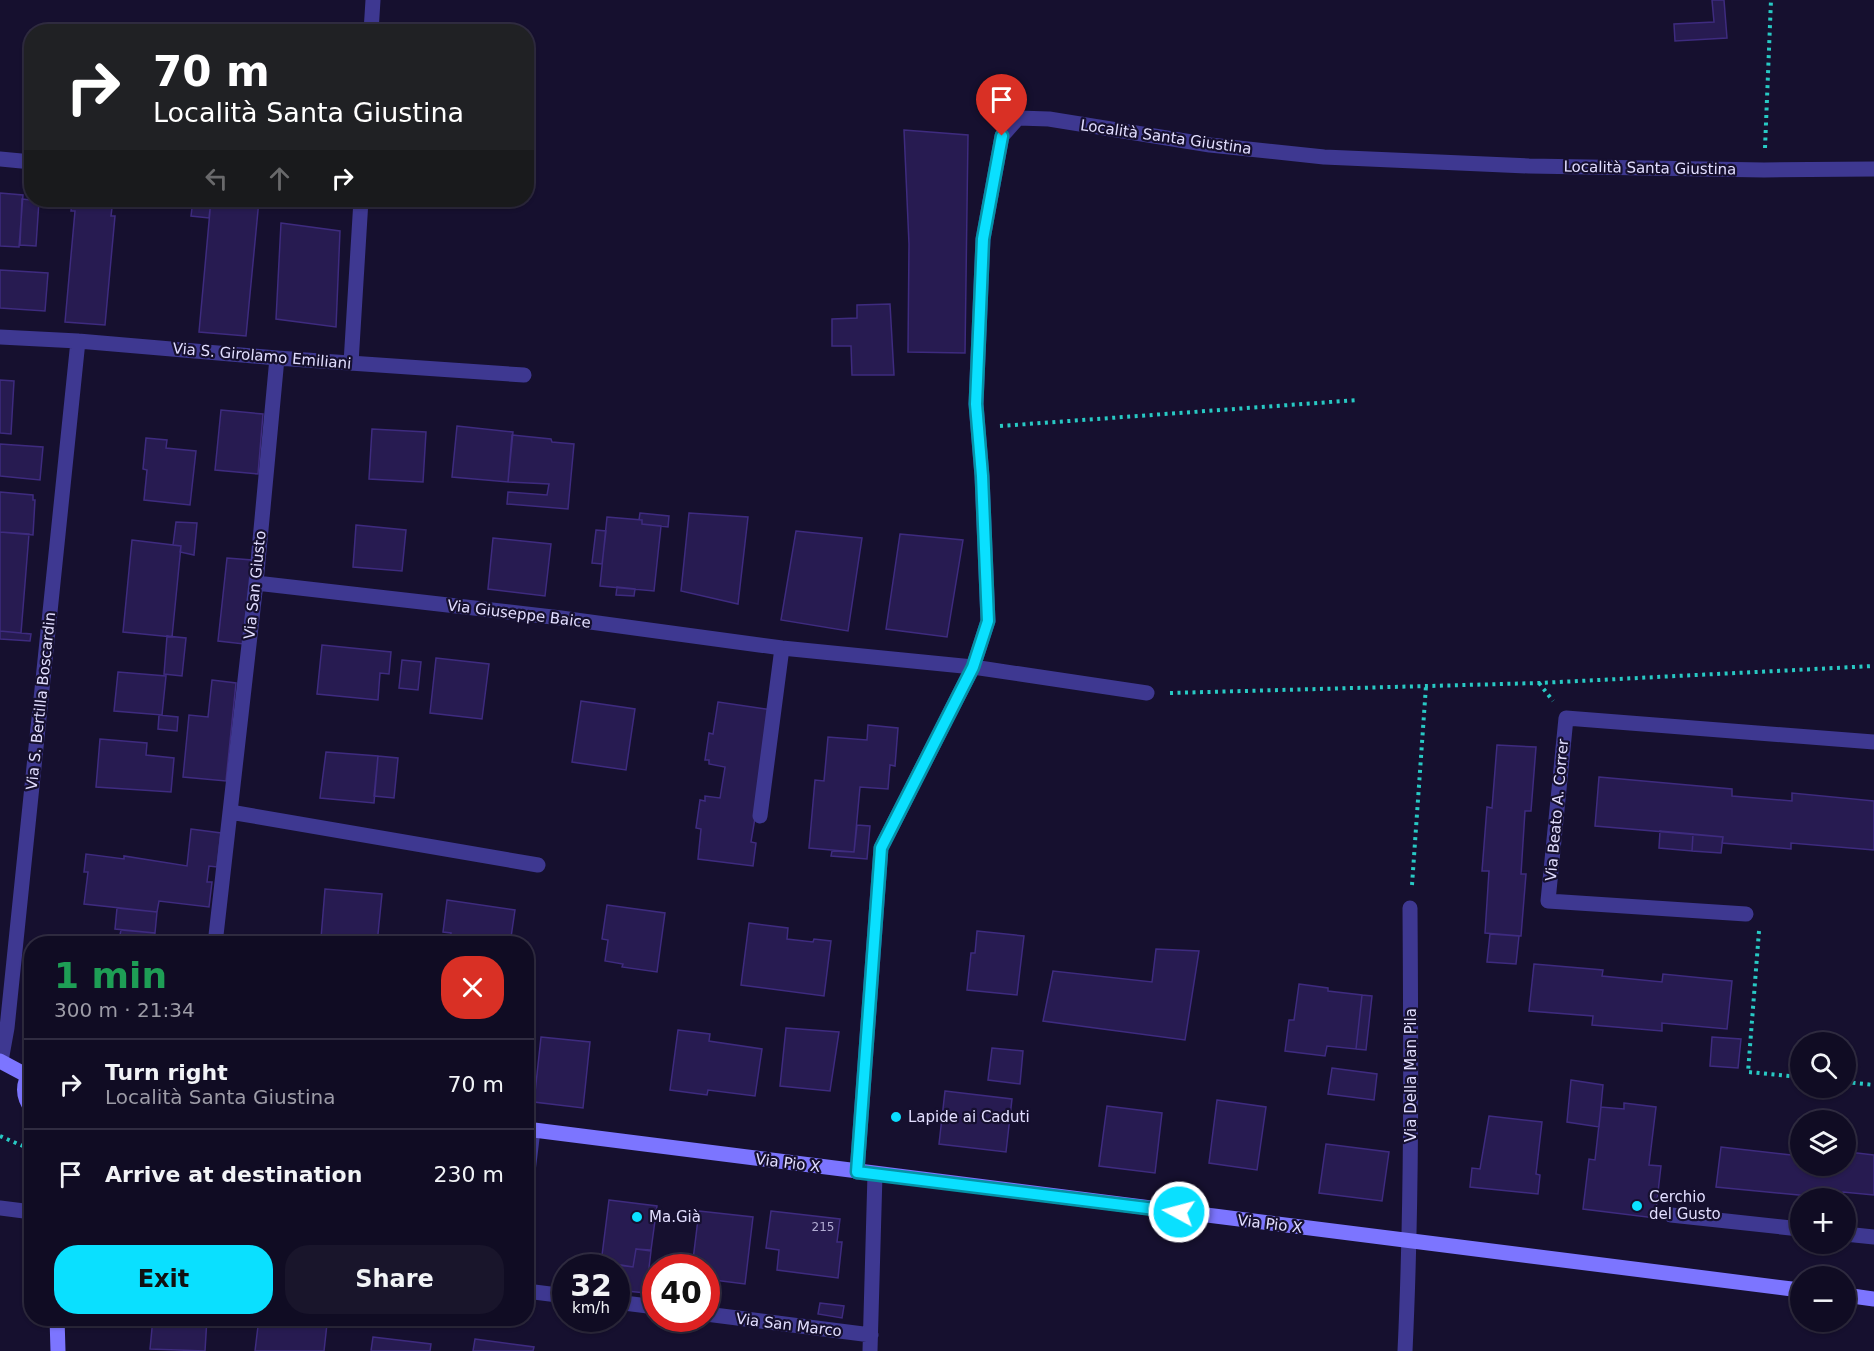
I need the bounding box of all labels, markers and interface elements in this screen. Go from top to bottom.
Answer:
text: 70 m [153,47,270,96]
icon: right [54,48,132,126]
pin [976,74,1027,136]
icon: arrive [985,83,1018,116]
text: Località Santa Giustina [153,97,464,128]
street label: Località Santa Giustina [1079,116,1253,158]
street label: Località Santa Giustina [1563,157,1737,179]
icon: left [200,162,233,195]
icon: ahead [263,162,296,195]
icon: right [326,162,359,195]
street label: Via S. Girolamo Emiliani [172,339,352,373]
street label: Via San Giusto [240,530,270,640]
street label: Via Giuseppe Baice [446,596,592,632]
street label: Via S. Bertilla Boscardin [23,611,59,791]
street label: Via Beato A. Correr [1542,737,1572,882]
text: 1 min [54,955,167,996]
button: close [441,956,504,1019]
text: 300 m · 21:34 [54,998,195,1022]
street label: Via Della Man Pila [1402,1008,1420,1142]
map controls [1790,1032,1856,1332]
button: search [1790,1032,1856,1098]
text: Turn right [105,1060,228,1085]
icon: right [54,1068,87,1101]
text: 70 m [448,1072,504,1097]
text: Località Santa Giustina [105,1085,335,1109]
place label: Lapide ai Caduti [908,1108,1030,1126]
marker: Lapide ai Caduti [889,1110,903,1124]
button: layers [1790,1110,1856,1176]
street label: Via Pio X [755,1150,821,1176]
icon: arrive [54,1158,87,1191]
text: Arrive at destination [105,1162,362,1187]
text: 230 m [434,1162,504,1187]
position arrow [1147,1180,1211,1244]
place label: Cerchio del Gusto [1649,1188,1721,1223]
button: + [1790,1188,1856,1254]
marker: Cerchio del Gusto [1630,1199,1644,1213]
place label: Ma.Già [649,1208,701,1226]
marker: Ma.Già [630,1210,644,1224]
street label: Via Pio X [1237,1211,1303,1237]
house number: 215 [812,1220,834,1234]
button: Exit [54,1245,273,1314]
button: Share [285,1245,504,1314]
speed limit sign: 40 [642,1254,720,1332]
button: − [1790,1266,1856,1332]
text: 32 [570,1268,612,1303]
text: km/h [572,1299,610,1317]
street label: Via San Marco [735,1310,843,1340]

